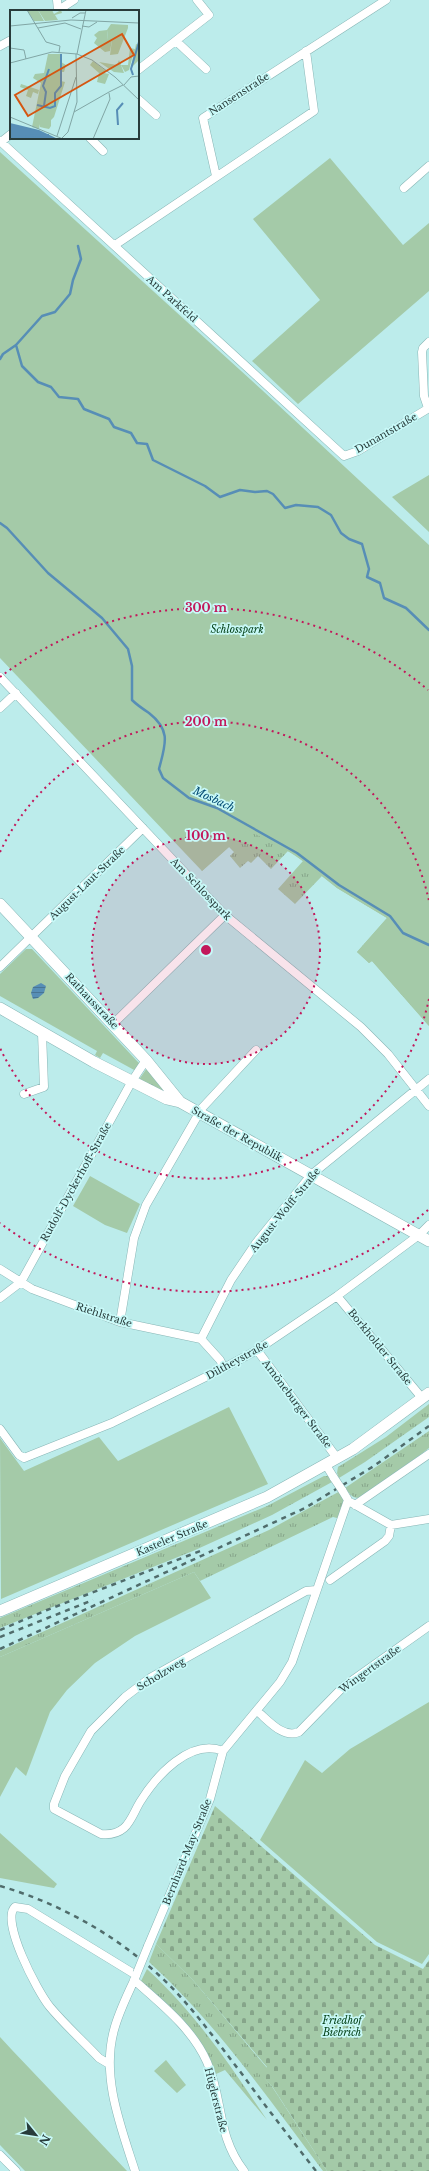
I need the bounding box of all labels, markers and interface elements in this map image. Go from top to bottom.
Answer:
inset map [10,10,139,139]
street label: Nansenstraße [206,69,272,118]
street label: Am Parkfeld [143,272,200,326]
street label: Dunantstraße [353,410,420,456]
text: 300 m [185,600,228,615]
park label: Schlosspark [210,623,264,636]
text: 200 m [185,714,228,729]
water label: Mosbach [190,783,237,815]
text: 100 m [186,828,227,843]
street label: August-Laut-Straße [46,843,128,923]
street label: Am Schlosspark [167,854,235,924]
centre of rings [199,943,213,957]
street label: Rathausstraße [63,970,122,1032]
street label: Straße der Republik [189,1104,286,1165]
street label: Rudolf-Dyckerhoff-Straße [38,1120,114,1244]
street label: August-Wolff-Straße [246,1165,323,1256]
street label: Riehlstraße [74,1300,134,1330]
street label: Borkholder Straße [345,1306,415,1388]
street label: Diltheystraße [204,1337,271,1382]
street label: Amöneburger Straße [259,1356,335,1451]
street label: Kasteler Straße [134,1517,210,1559]
street label: Wingertstraße [336,1642,404,1696]
street label: Scholzweg [134,1654,188,1694]
street label: Bernhard-May-Straße [160,1797,214,1907]
park label: Friedhof Biebrich [321,2014,364,2039]
street label: Hüglerstraße [202,2066,230,2134]
north arrow [16,2115,56,2155]
text: N [36,2132,53,2149]

